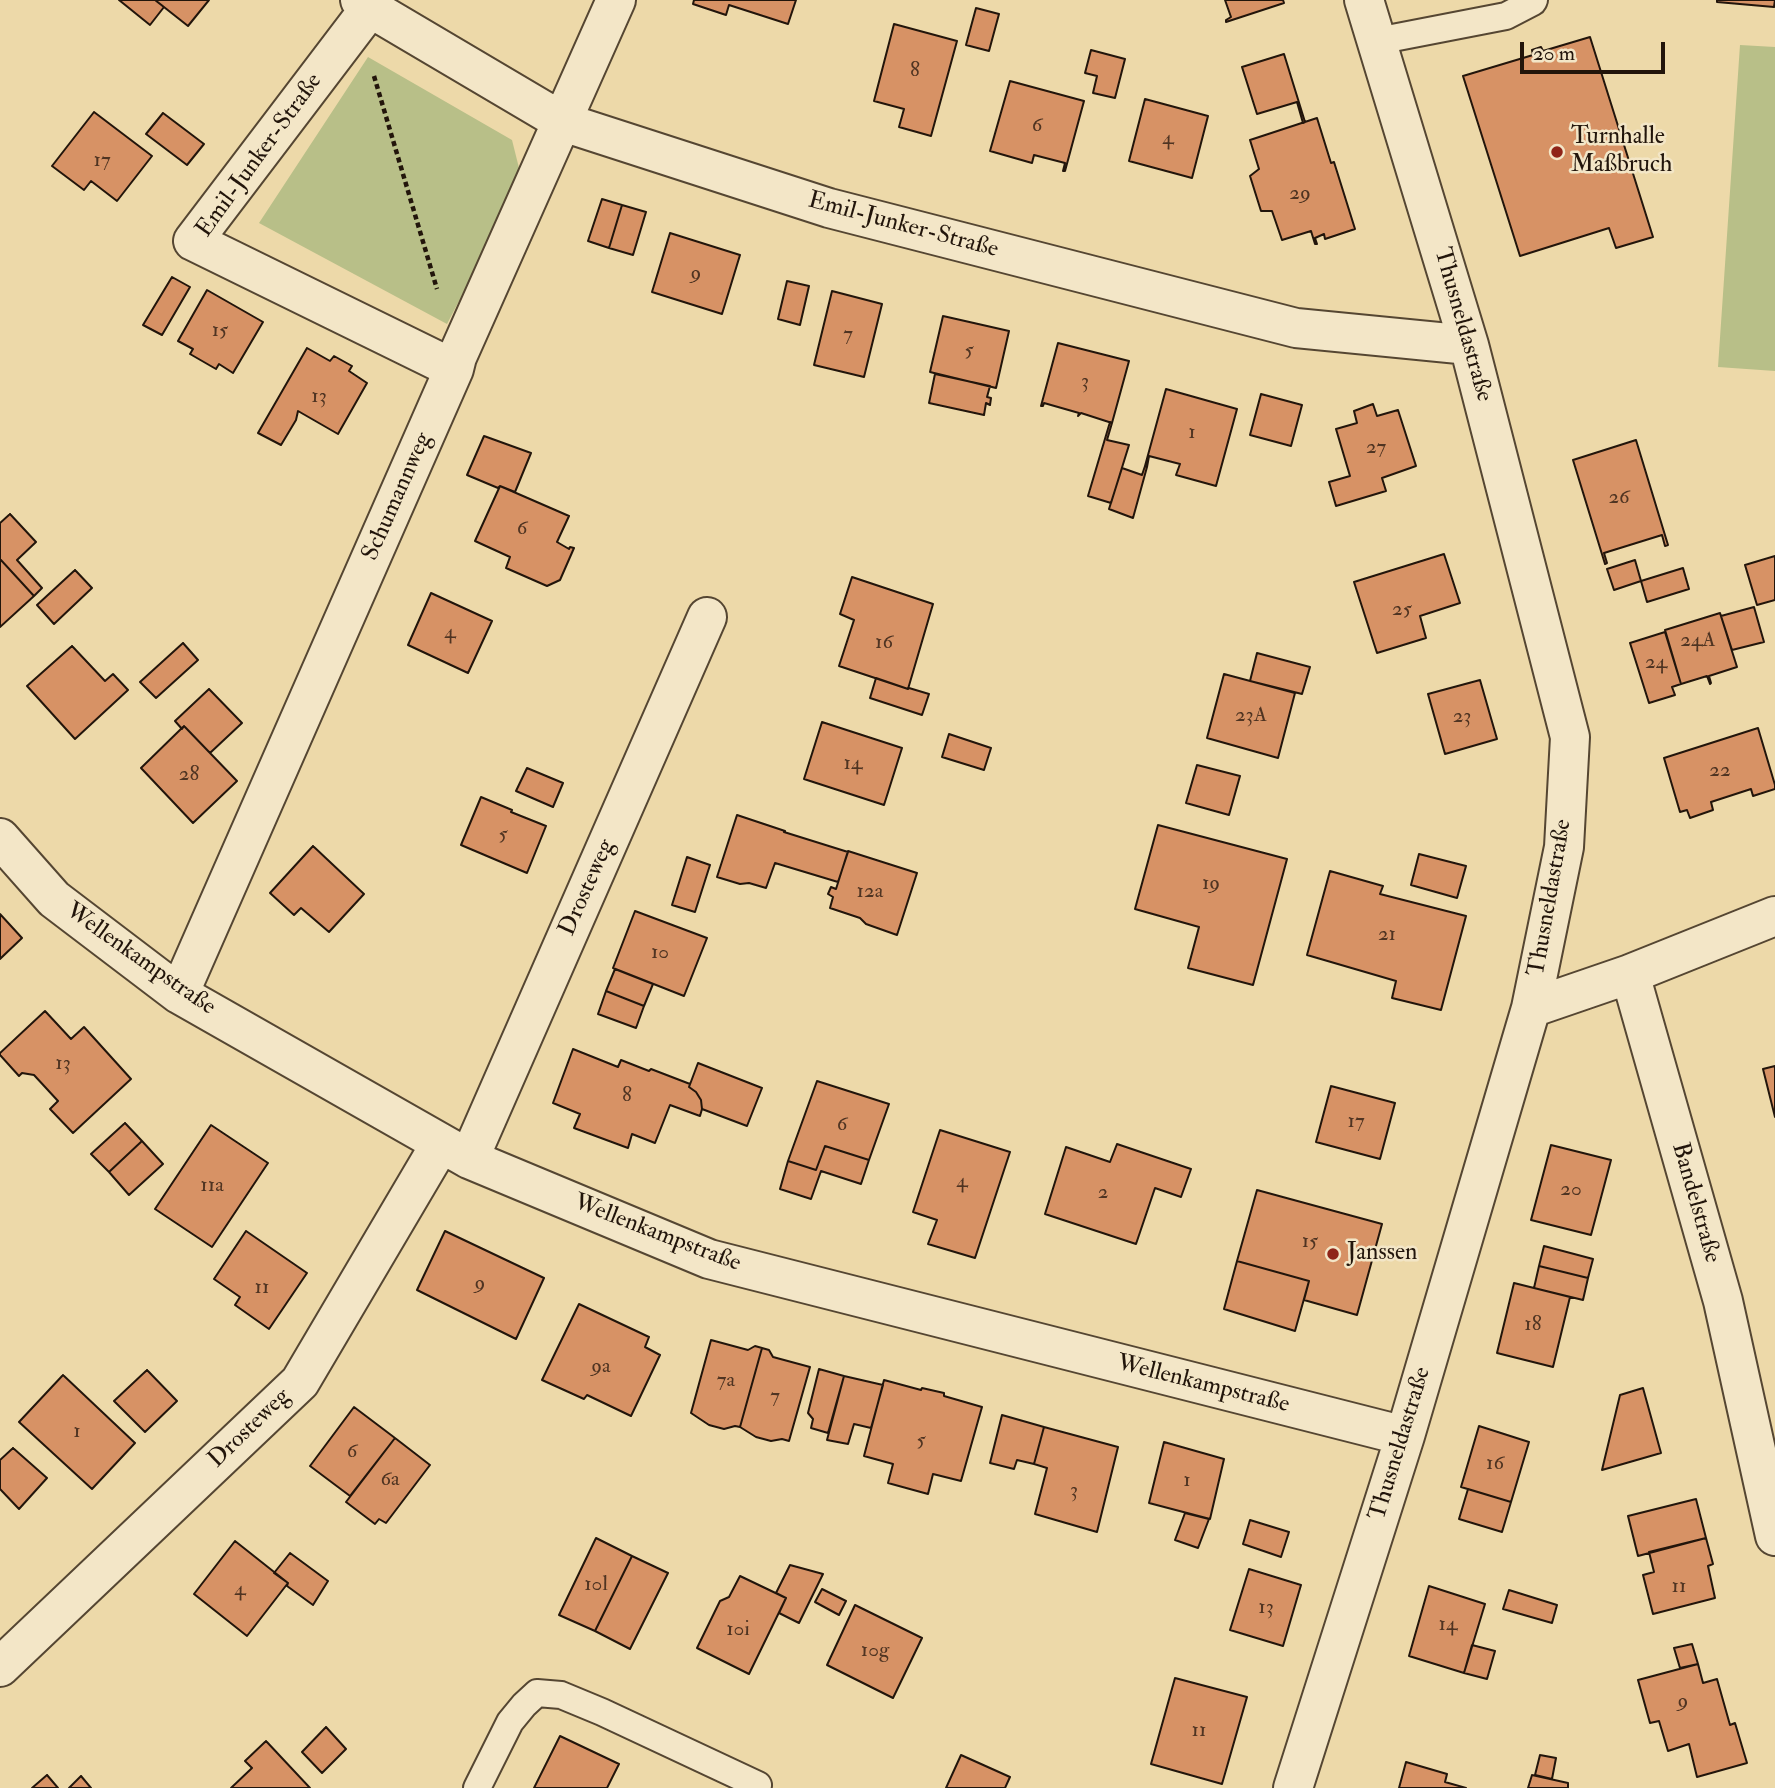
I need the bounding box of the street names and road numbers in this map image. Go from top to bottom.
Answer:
street label: Emil-Junker-Straße [191,68,329,244]
street label: Emil-Junker-Straße [805,187,1001,265]
street label: Thusneldastraße [1426,245,1498,405]
street label: Schumannweg [357,428,439,566]
street label: Thusneldastraße [1523,817,1579,979]
street label: Drosteweg [554,835,622,941]
street label: Wellenkampstraße [59,898,221,1022]
street label: Bandelstraße [1664,1140,1726,1266]
street label: Wellenkampstraße [569,1189,745,1279]
street label: Wellenkampstraße [1114,1350,1292,1420]
street label: Thusneldastraße [1364,1364,1438,1524]
street label: Drosteweg [203,1383,297,1475]

